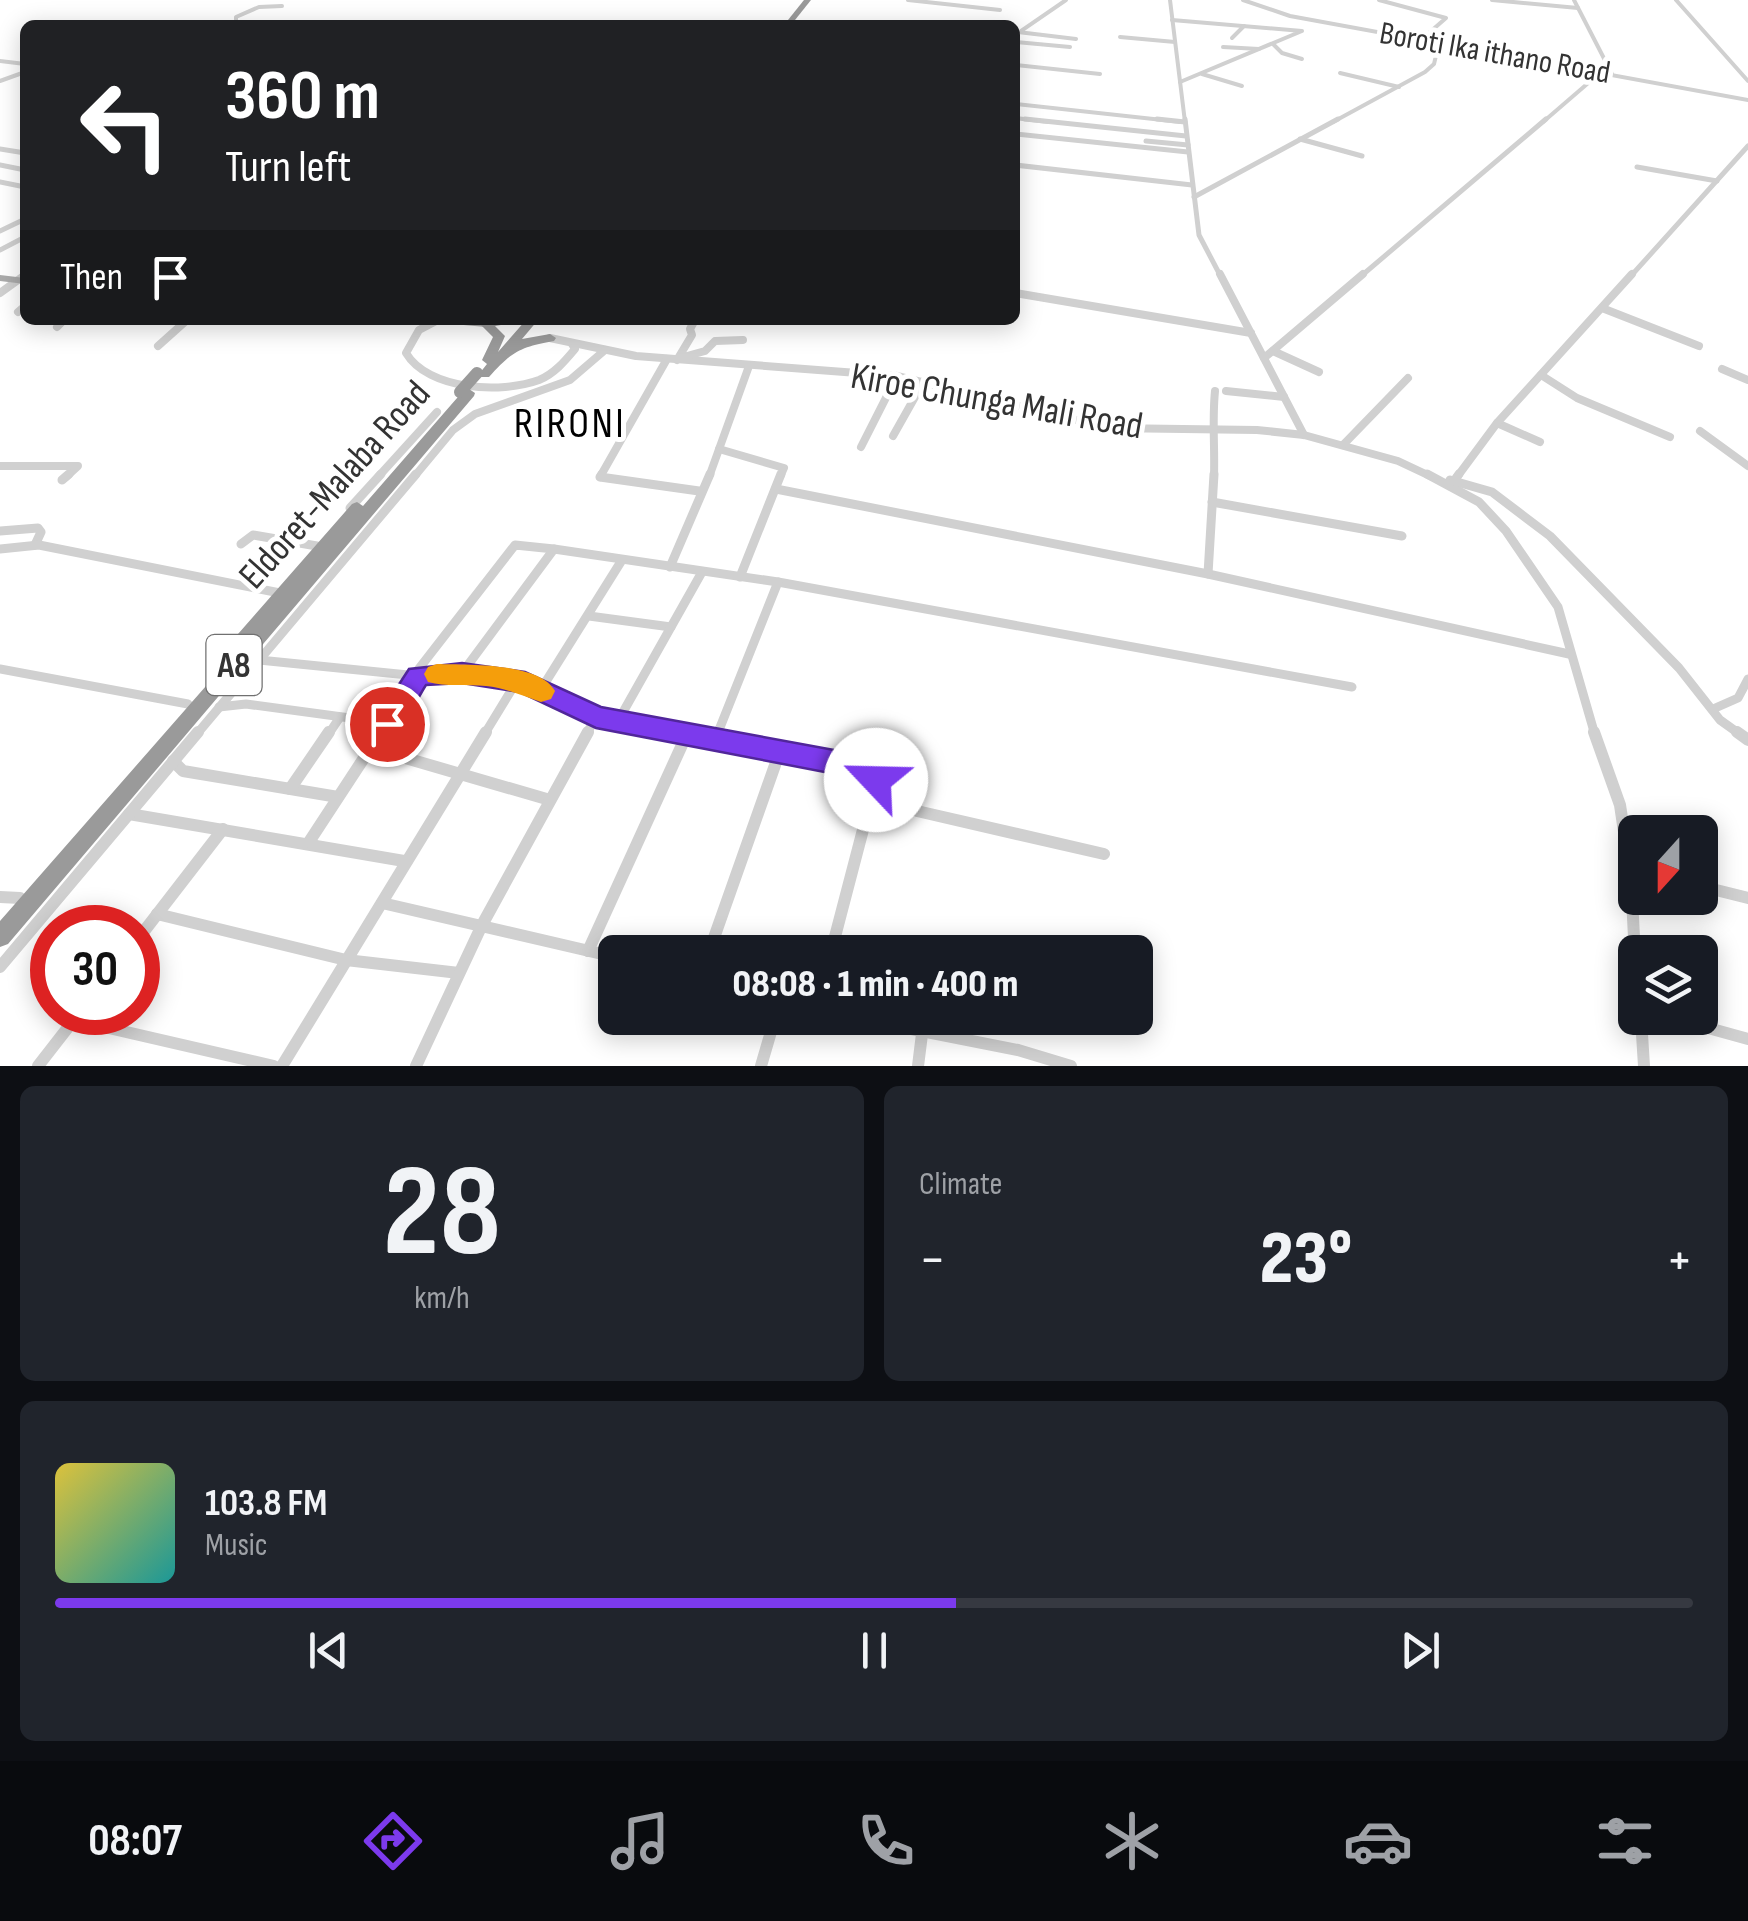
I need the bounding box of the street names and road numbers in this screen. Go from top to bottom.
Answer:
street label: Boroti Ika ithano Road [1376,14,1613,93]
street label: Kiroe Chunga Mali Road [847,354,1146,449]
street label: Eldoret-Malaba Road [230,372,440,598]
road number: A8 [206,635,262,695]

